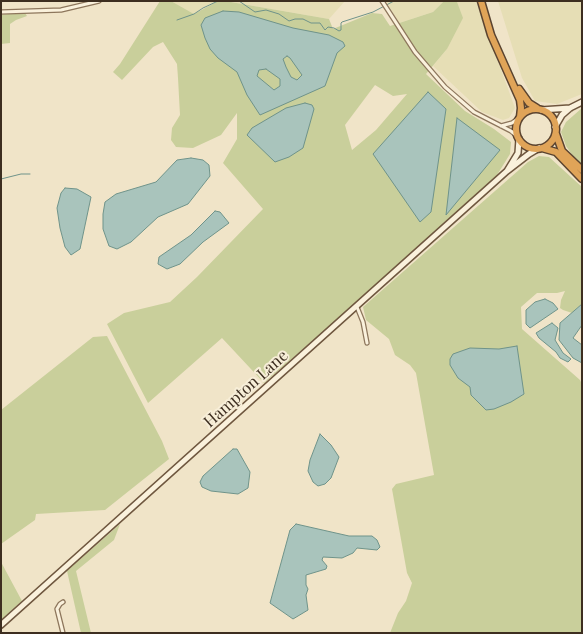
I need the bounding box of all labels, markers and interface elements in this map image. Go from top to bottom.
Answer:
street label: Hampton Lane [200,346,292,432]

